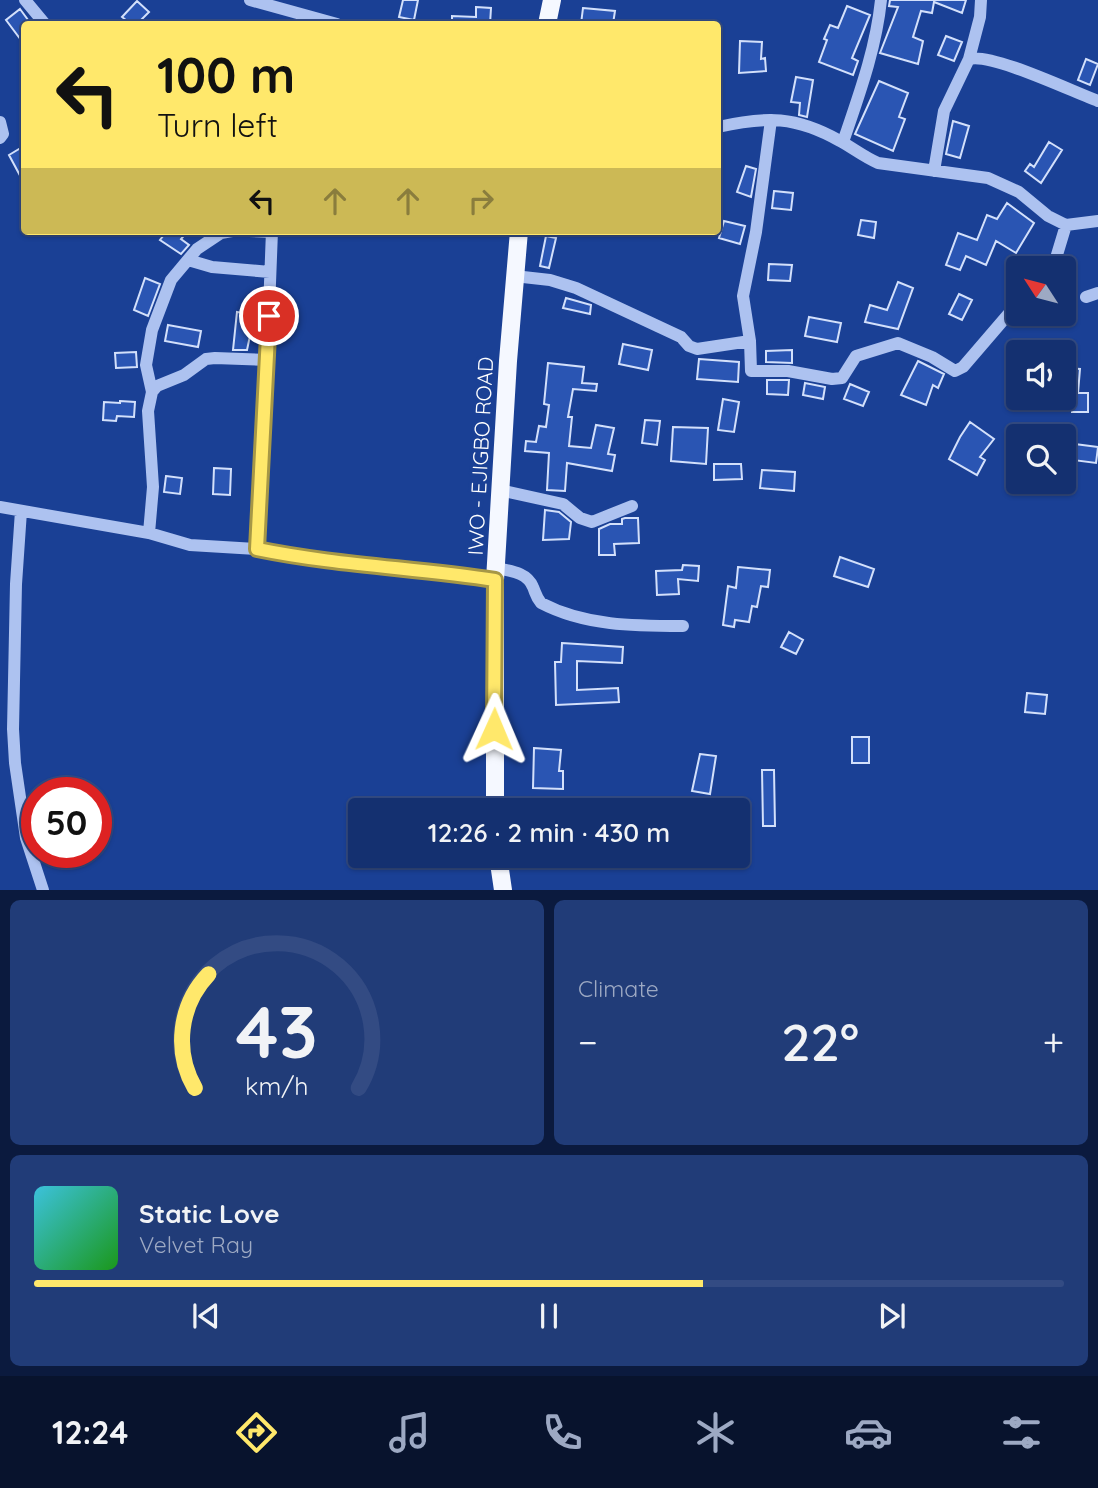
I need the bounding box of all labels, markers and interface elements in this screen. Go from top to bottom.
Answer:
text: 100 m [157,44,295,105]
icon: left [42,49,133,140]
text: Turn left [157,105,278,145]
icon: left [243,182,281,220]
icon: ahead [316,182,354,220]
icon: ahead [389,182,427,220]
icon: right [462,182,500,220]
north arrow [1006,256,1076,326]
map controls [1006,256,1076,494]
pin [239,286,299,346]
icon: arrive [250,297,288,335]
button: sound [1006,340,1076,410]
street label: IWO - EJIGBO ROAD [462,356,498,556]
button: search [1006,424,1076,494]
position arrow [457,692,531,766]
speed limit sign: 50 [21,777,112,868]
text: 12:26 · 2 min · 430 m [428,816,670,849]
text: Climate [578,974,659,1003]
text: 43 [236,986,318,1077]
text: 22° [781,1009,859,1074]
text: − [578,1018,598,1066]
text: + [1043,1018,1064,1066]
text: km/h [245,1070,309,1101]
text: Static Love [139,1197,280,1230]
text: Velvet Ray [139,1230,253,1259]
icon: previous [187,1297,225,1335]
icon: pause [530,1297,568,1335]
icon: next [873,1297,911,1335]
icon: directions [232,1408,281,1457]
icon: music [385,1408,434,1457]
icon: phone [538,1408,587,1457]
icon: climate [691,1408,740,1457]
icon: car [844,1408,893,1457]
icon: filters [997,1408,1046,1457]
text: 12:24 [52,1412,128,1452]

